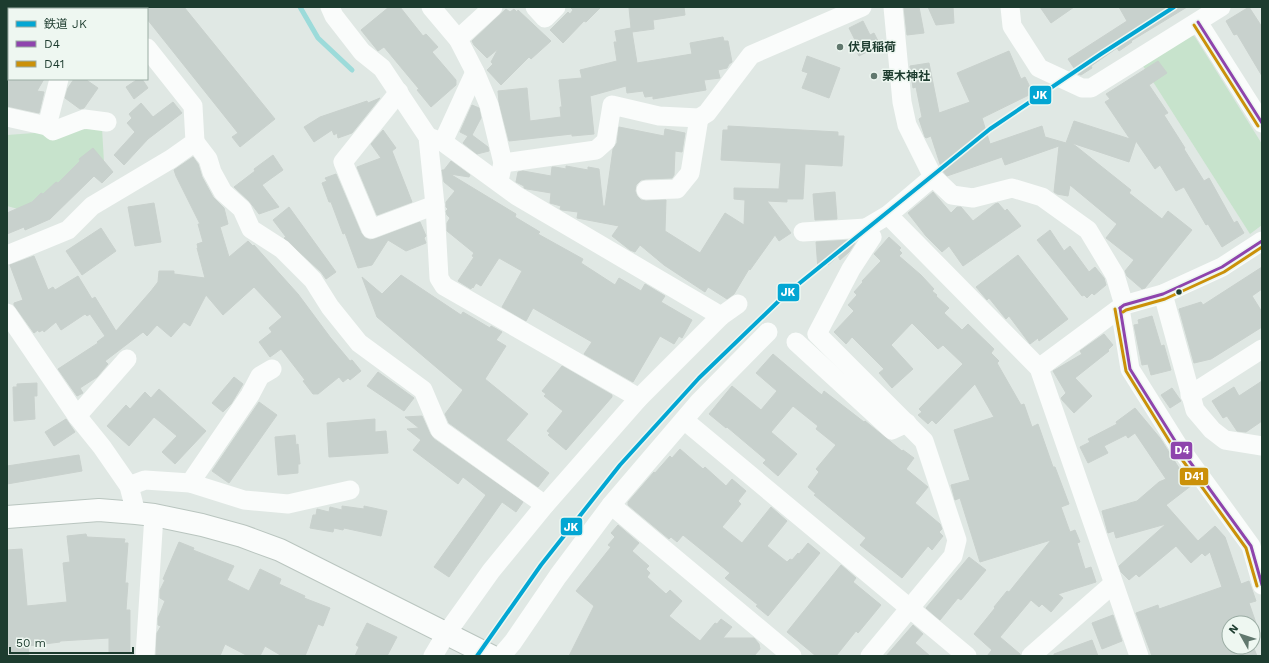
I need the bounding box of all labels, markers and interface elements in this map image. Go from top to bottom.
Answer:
legend [8,8,148,80]
text: 鉄道 JK [44,17,87,31]
text: D4 [44,37,60,51]
place label: 伏見稲荷 [848,40,896,54]
marker: 伏見稲荷 [835,42,845,52]
text: D41 [44,57,64,71]
place label: 栗木神社 [882,69,930,83]
marker: 栗木神社 [869,71,879,81]
line badge: JK [1029,85,1052,105]
text: JK [1033,89,1048,102]
line badge: JK [777,283,800,302]
text: JK [781,286,796,299]
unlabelled marker [1174,287,1184,297]
line badge: D4 [1170,441,1193,460]
text: D4 [1174,444,1190,457]
line badge: D41 [1179,467,1209,486]
text: D41 [1184,470,1204,483]
line badge: JK [560,517,583,536]
text: JK [564,521,579,534]
north arrow [1221,615,1261,655]
text: N [1226,622,1241,636]
scale bar [10,629,133,655]
text: 50 m [16,636,46,650]

